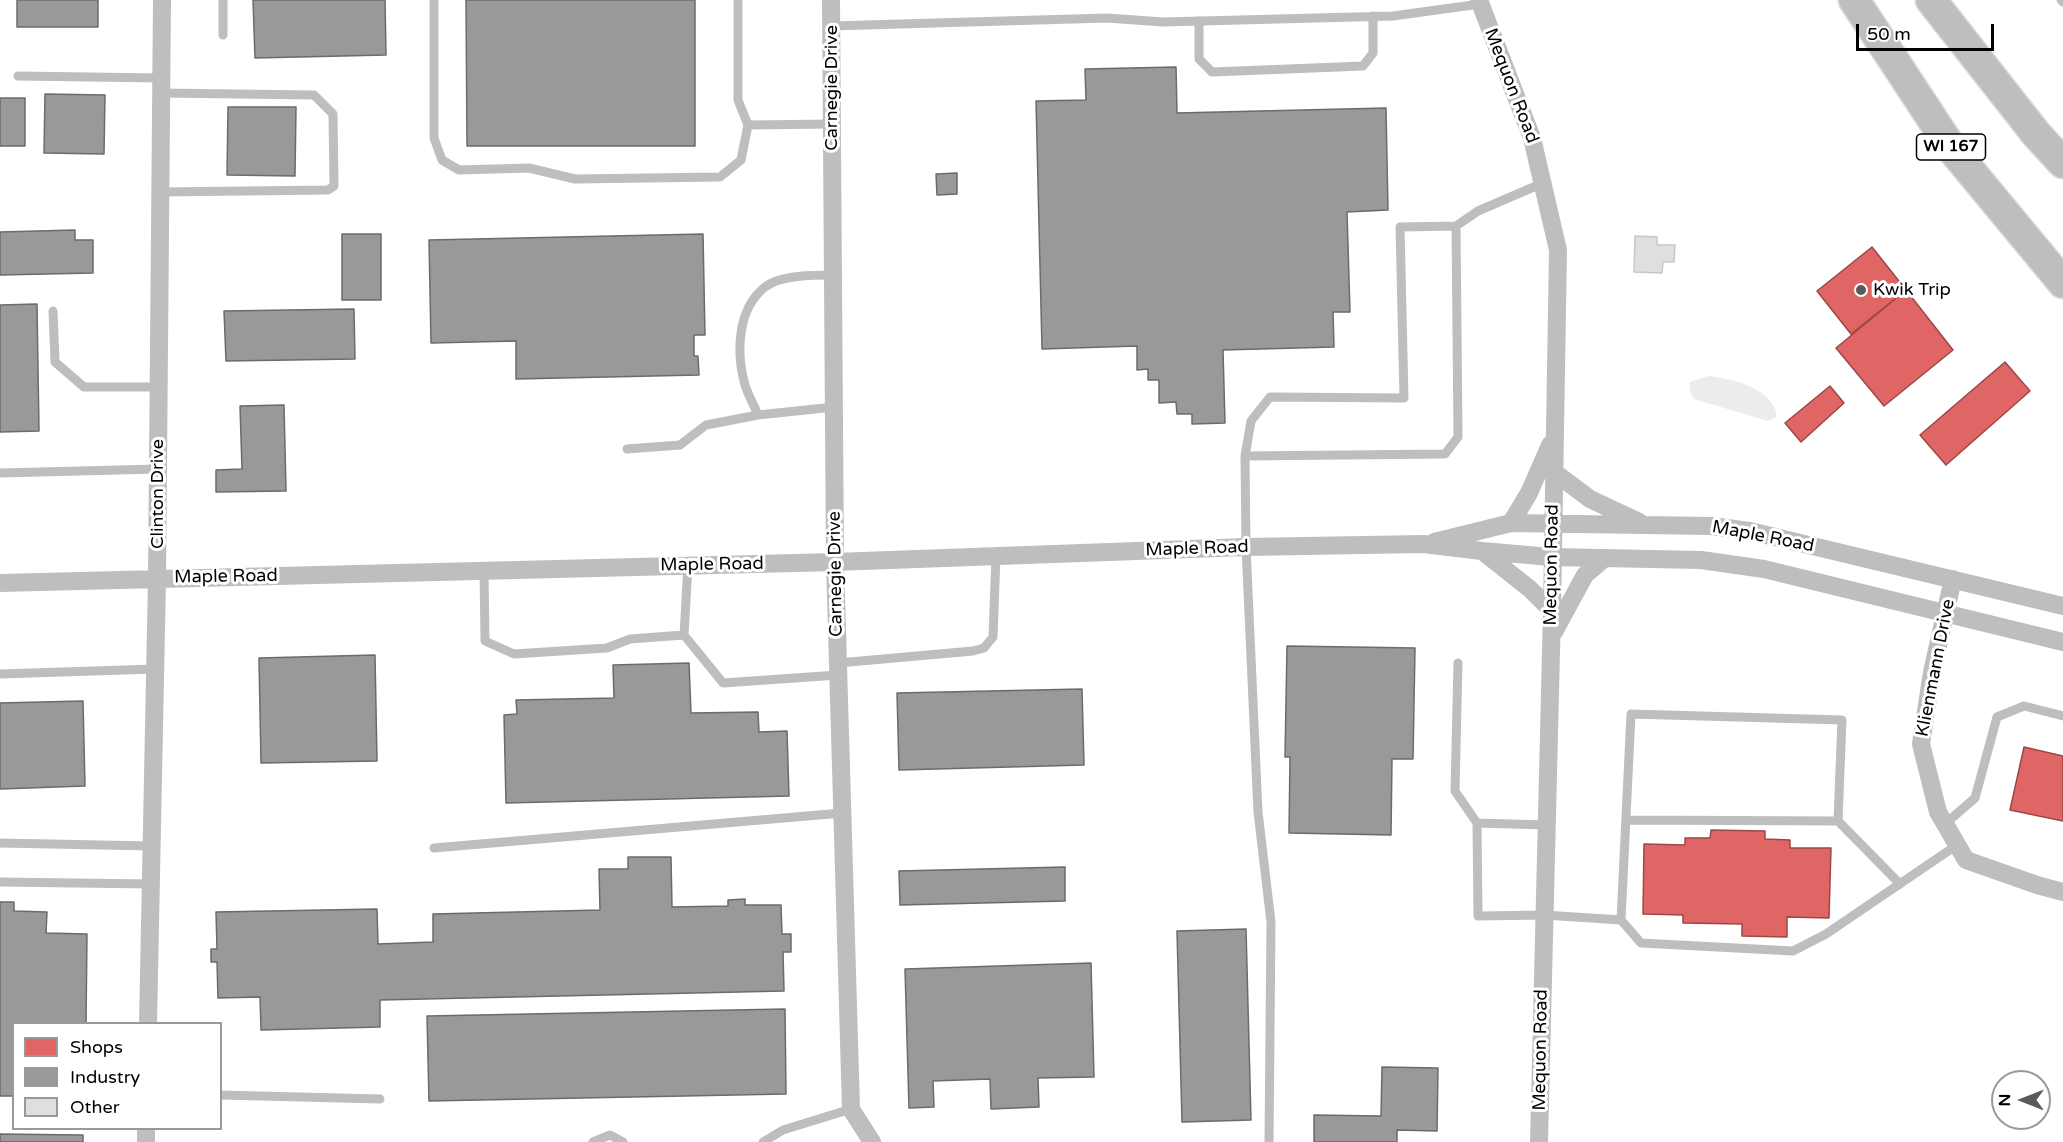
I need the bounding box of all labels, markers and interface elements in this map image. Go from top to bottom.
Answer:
scale bar [1859,12,1997,50]
text: 50 m [1867,23,1911,45]
street label: Carnegie Drive [821,25,843,151]
street label: Mequon Road [1479,25,1543,147]
road number: WI 167 [1916,134,1986,160]
place label: Kwik Trip [1873,279,1951,301]
marker: Kwik Trip [1854,283,1868,297]
street label: Clinton Drive [147,439,169,549]
street label: Mequon Road [1540,504,1564,626]
street label: Carnegie Drive [824,511,848,637]
street label: Maple Road [1710,517,1816,557]
street label: Maple Road [1145,536,1249,562]
street label: Maple Road [660,553,764,577]
street label: Maple Road [174,565,278,589]
street label: Klienmann Drive [1912,597,1960,739]
street label: Mequon Road [1529,989,1553,1111]
legend [12,1022,222,1130]
text: Shops [70,1036,123,1058]
text: Industry [70,1066,140,1088]
north arrow [1991,1070,2051,1130]
text: N [1995,1094,2015,1106]
text: Other [70,1096,120,1118]

